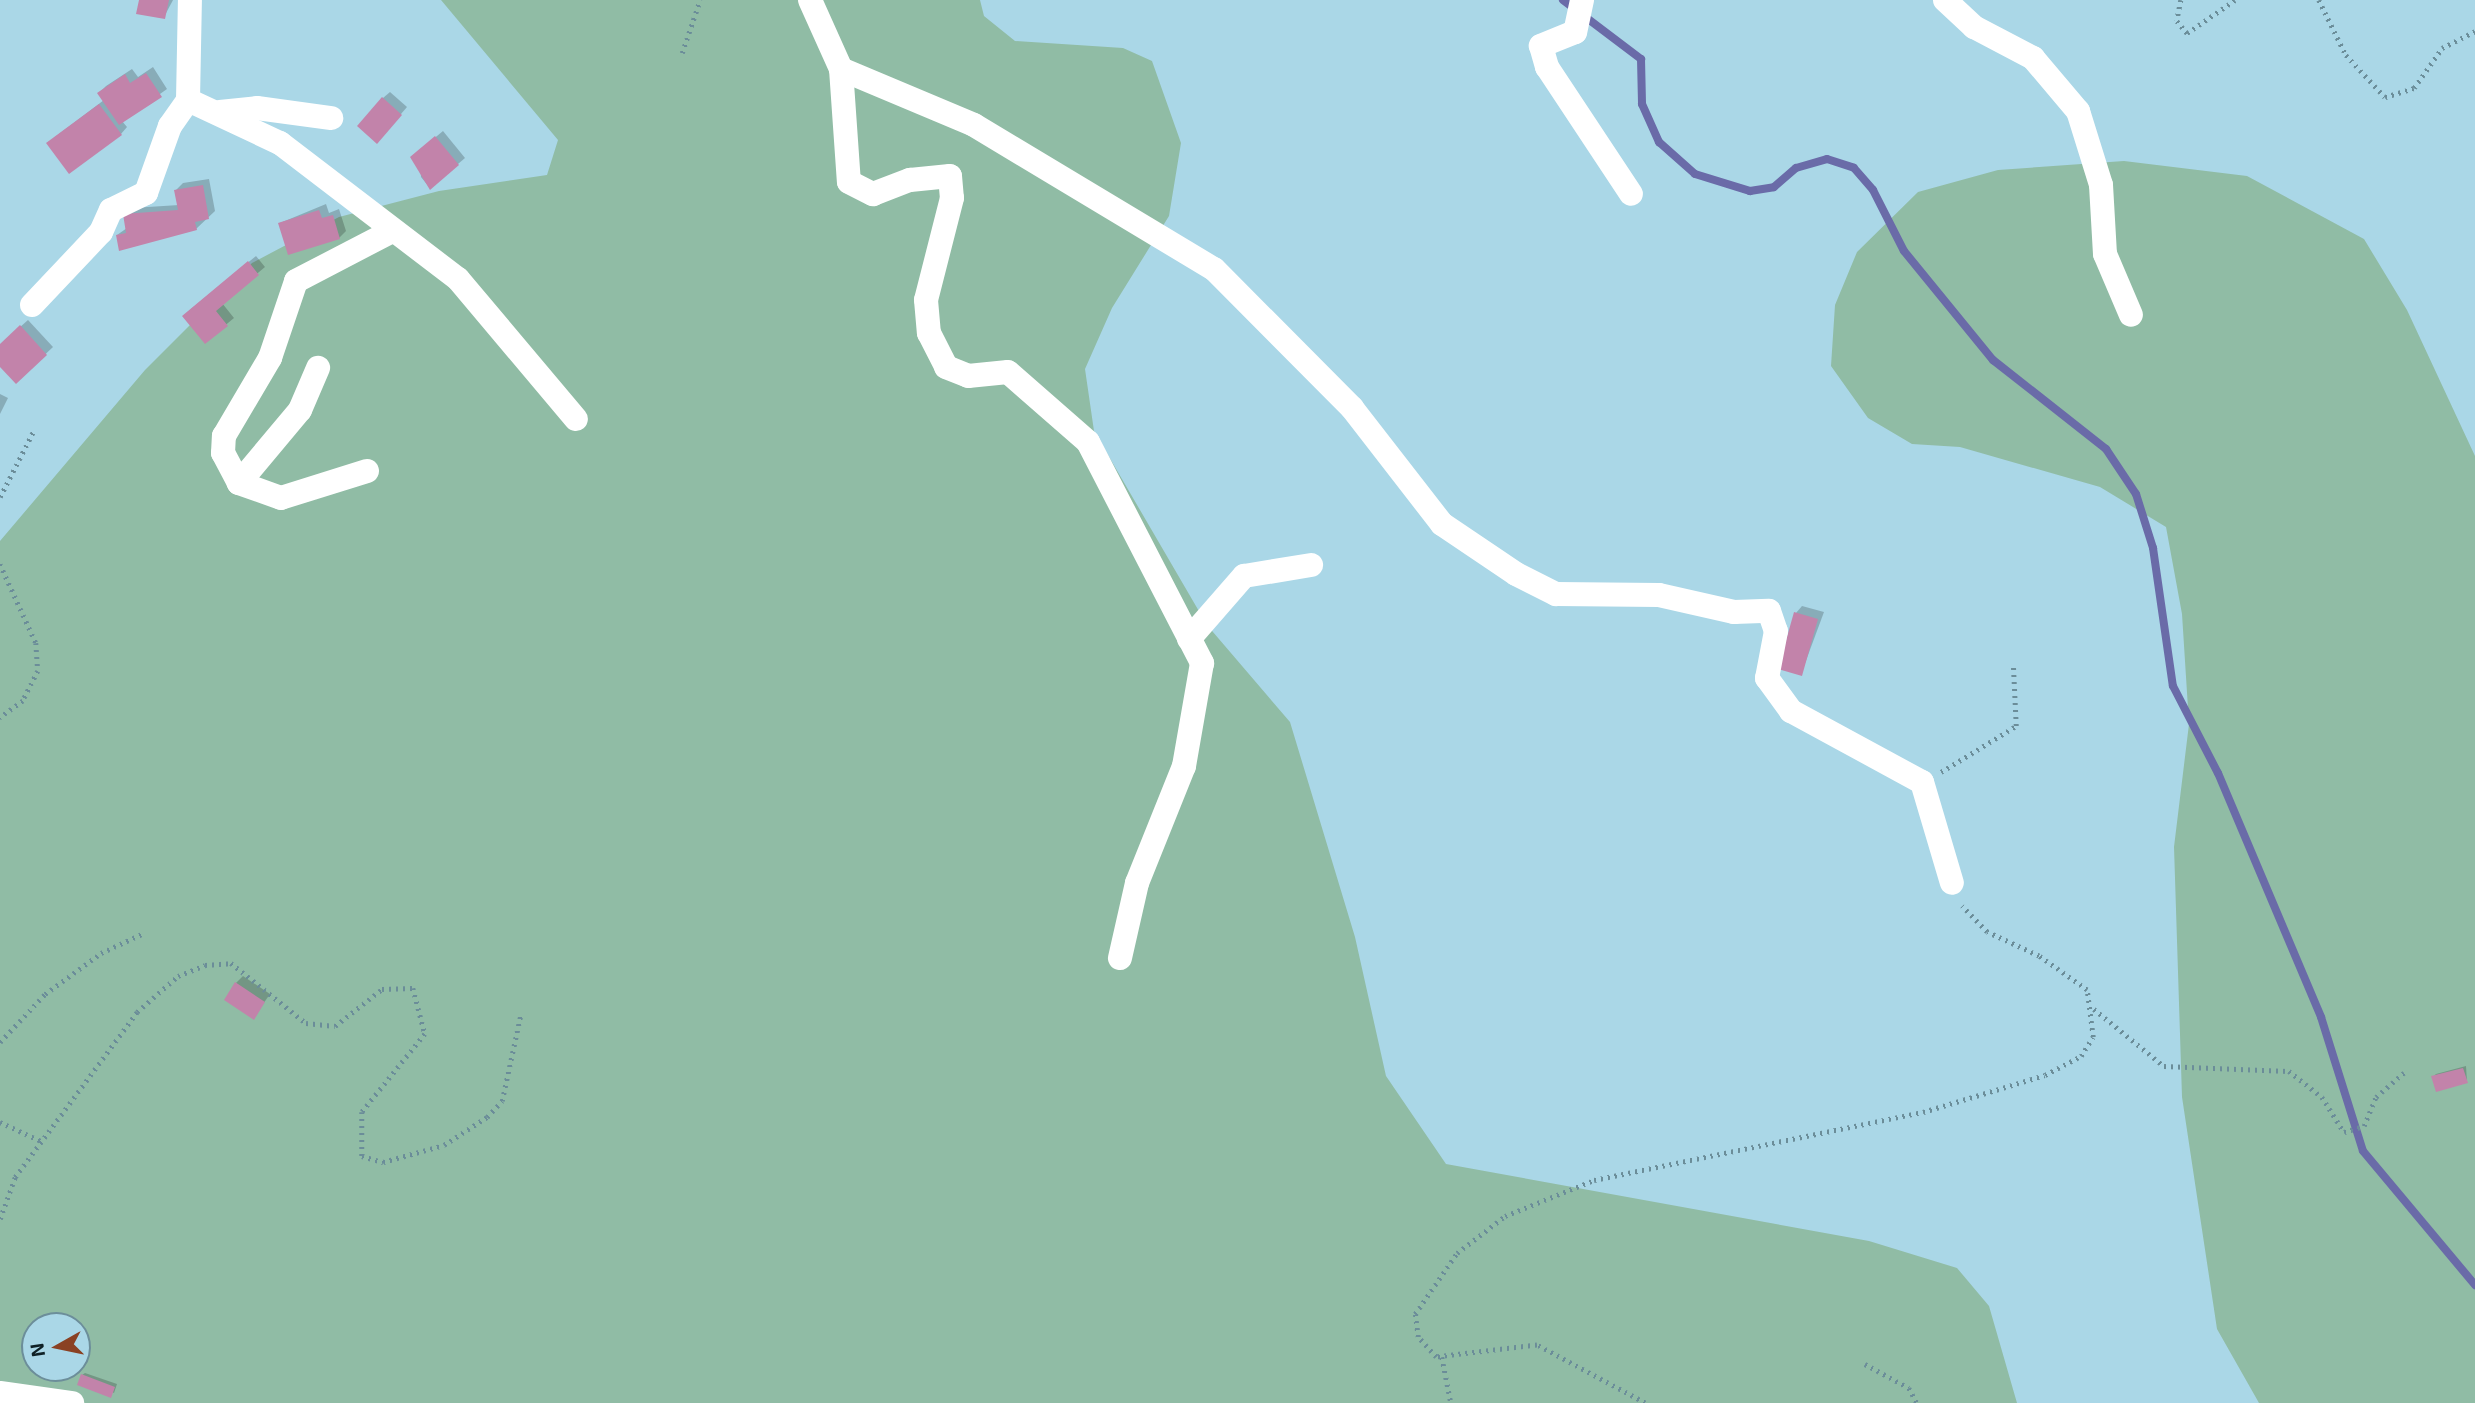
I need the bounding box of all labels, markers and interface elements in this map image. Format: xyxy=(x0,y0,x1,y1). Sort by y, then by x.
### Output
north arrow xyxy=(21,1312,91,1382)
text: N xyxy=(24,1341,49,1359)

